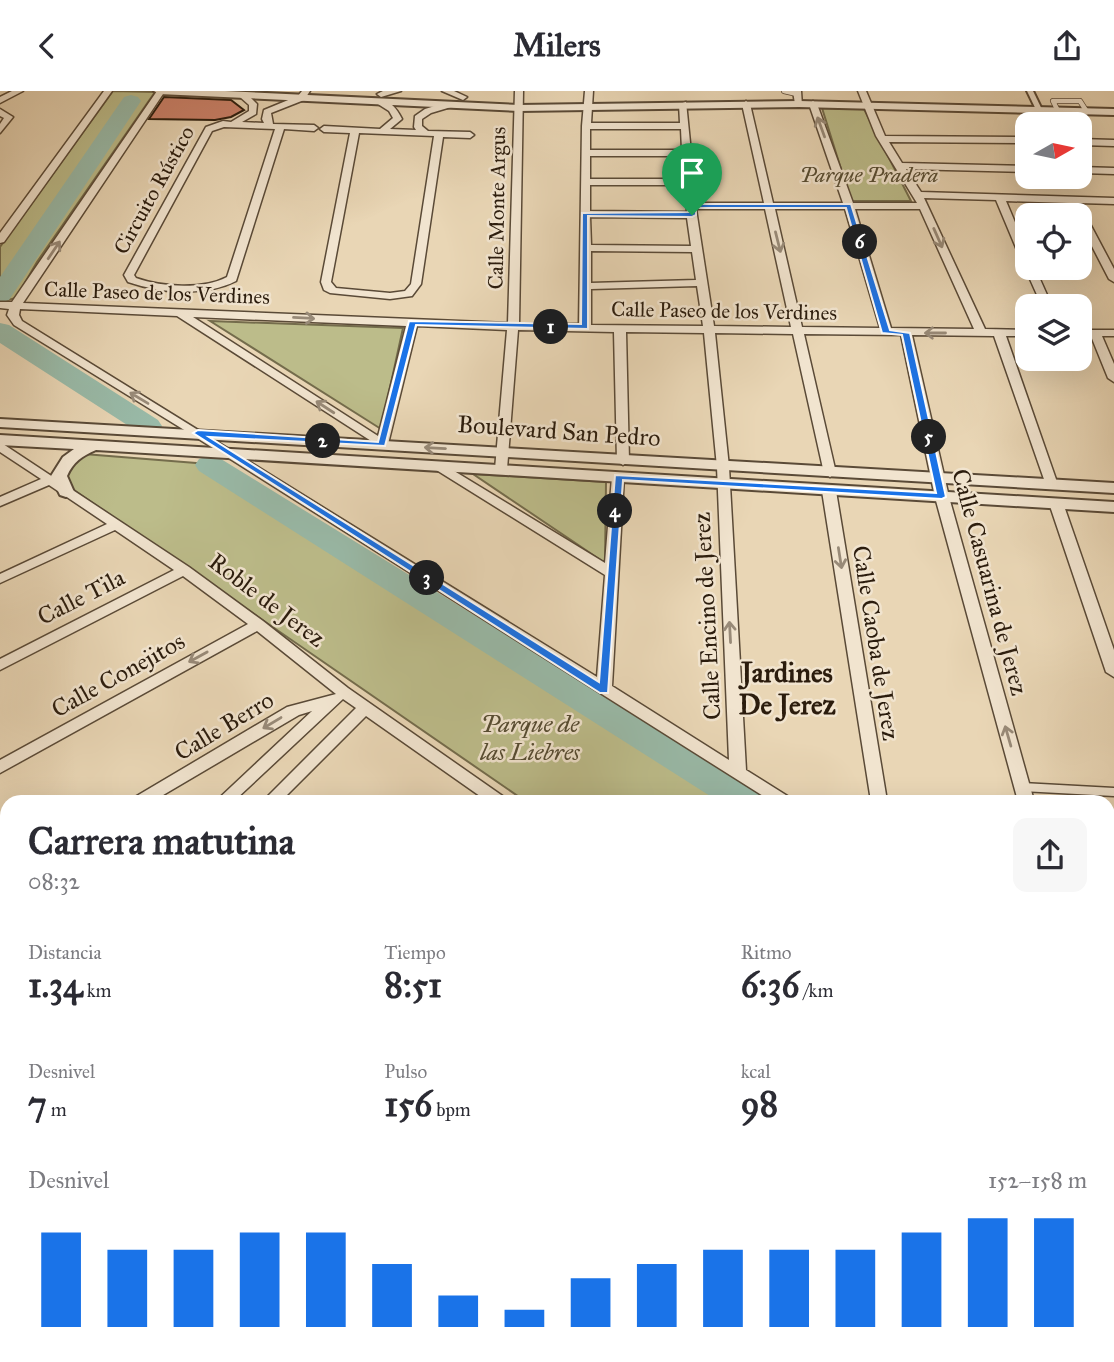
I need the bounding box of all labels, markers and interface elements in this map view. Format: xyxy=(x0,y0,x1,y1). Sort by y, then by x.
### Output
text: Milers xyxy=(513,26,601,65)
icon: back xyxy=(28,27,66,65)
icon: share xyxy=(1048,27,1086,65)
north arrow xyxy=(1015,112,1092,189)
map controls xyxy=(1015,112,1092,371)
one-way arrow xyxy=(814,117,826,139)
street label: Circuito Rústico xyxy=(108,121,200,259)
street label: Calle Monte Argus xyxy=(483,126,511,290)
pin xyxy=(662,143,722,215)
icon: arrive xyxy=(673,154,711,192)
park label: Parque Pradera xyxy=(800,162,938,188)
button: locate xyxy=(1015,203,1092,280)
pin: 6 xyxy=(842,225,878,259)
one-way arrow xyxy=(932,227,945,248)
one-way arrow xyxy=(772,230,785,253)
text: 6 xyxy=(855,230,864,253)
one-way arrow xyxy=(47,241,61,260)
street label: Calle Paseo de los Verdines xyxy=(44,276,270,310)
button: layers xyxy=(1015,294,1092,371)
street label: Calle Paseo de los Verdines xyxy=(611,296,837,326)
pin: 1 xyxy=(534,309,568,345)
one-way arrow xyxy=(292,311,315,324)
text: 1 xyxy=(547,315,554,338)
one-way arrow xyxy=(923,326,946,340)
one-way arrow xyxy=(130,391,150,405)
one-way arrow xyxy=(316,400,335,415)
street label: Boulevard San Pedro xyxy=(457,409,661,453)
pin: 5 xyxy=(912,419,946,455)
pin: 2 xyxy=(306,423,340,459)
text: 5 xyxy=(924,425,933,448)
text: 2 xyxy=(318,429,327,452)
one-way arrow xyxy=(424,441,447,454)
street label: Calle Casuarina de Jerez xyxy=(945,466,1035,698)
pin: 4 xyxy=(598,493,632,529)
text: 4 xyxy=(609,499,620,522)
street label: Calle Encino de Jerez xyxy=(687,511,727,721)
street label: Calle Caoba de Jerez xyxy=(846,544,906,742)
street label: Roble de Jerez xyxy=(203,546,331,654)
one-way arrow xyxy=(834,546,847,569)
pin: 3 xyxy=(410,561,444,595)
street label: Calle Tila xyxy=(32,562,131,632)
text: 3 xyxy=(423,566,430,589)
one-way arrow xyxy=(724,620,737,643)
street label: Calle Conejitos xyxy=(46,626,190,724)
one-way arrow xyxy=(189,650,209,664)
district label: Jardines De Jerez xyxy=(737,655,836,722)
street label: Calle Berro xyxy=(169,685,279,767)
park label: Parque de las Liebres xyxy=(479,709,581,767)
one-way arrow xyxy=(262,717,282,731)
one-way arrow xyxy=(1001,725,1014,748)
text: Carrera matutina xyxy=(28,818,295,864)
button: share xyxy=(1013,818,1087,892)
text: 08:32 xyxy=(28,867,80,895)
text: Distancia xyxy=(28,941,101,964)
text: Tiempo xyxy=(384,941,446,964)
text: Ritmo xyxy=(741,941,792,964)
text: 1.34 xyxy=(28,964,83,1007)
text: 8:51 xyxy=(384,964,442,1007)
text: 6:36 xyxy=(741,964,799,1007)
text: km xyxy=(83,979,112,1002)
text: /km xyxy=(799,979,833,1002)
text: Desnivel xyxy=(28,1060,95,1083)
text: Pulso xyxy=(384,1060,427,1083)
text: kcal xyxy=(741,1060,771,1083)
text: 7 xyxy=(28,1083,47,1126)
text: 156 xyxy=(384,1083,432,1126)
text: 98 xyxy=(741,1083,778,1126)
text: m xyxy=(47,1098,67,1121)
text: bpm xyxy=(432,1098,471,1121)
text: Desnivel xyxy=(28,1166,109,1194)
text: 152–158 m xyxy=(988,1166,1087,1194)

